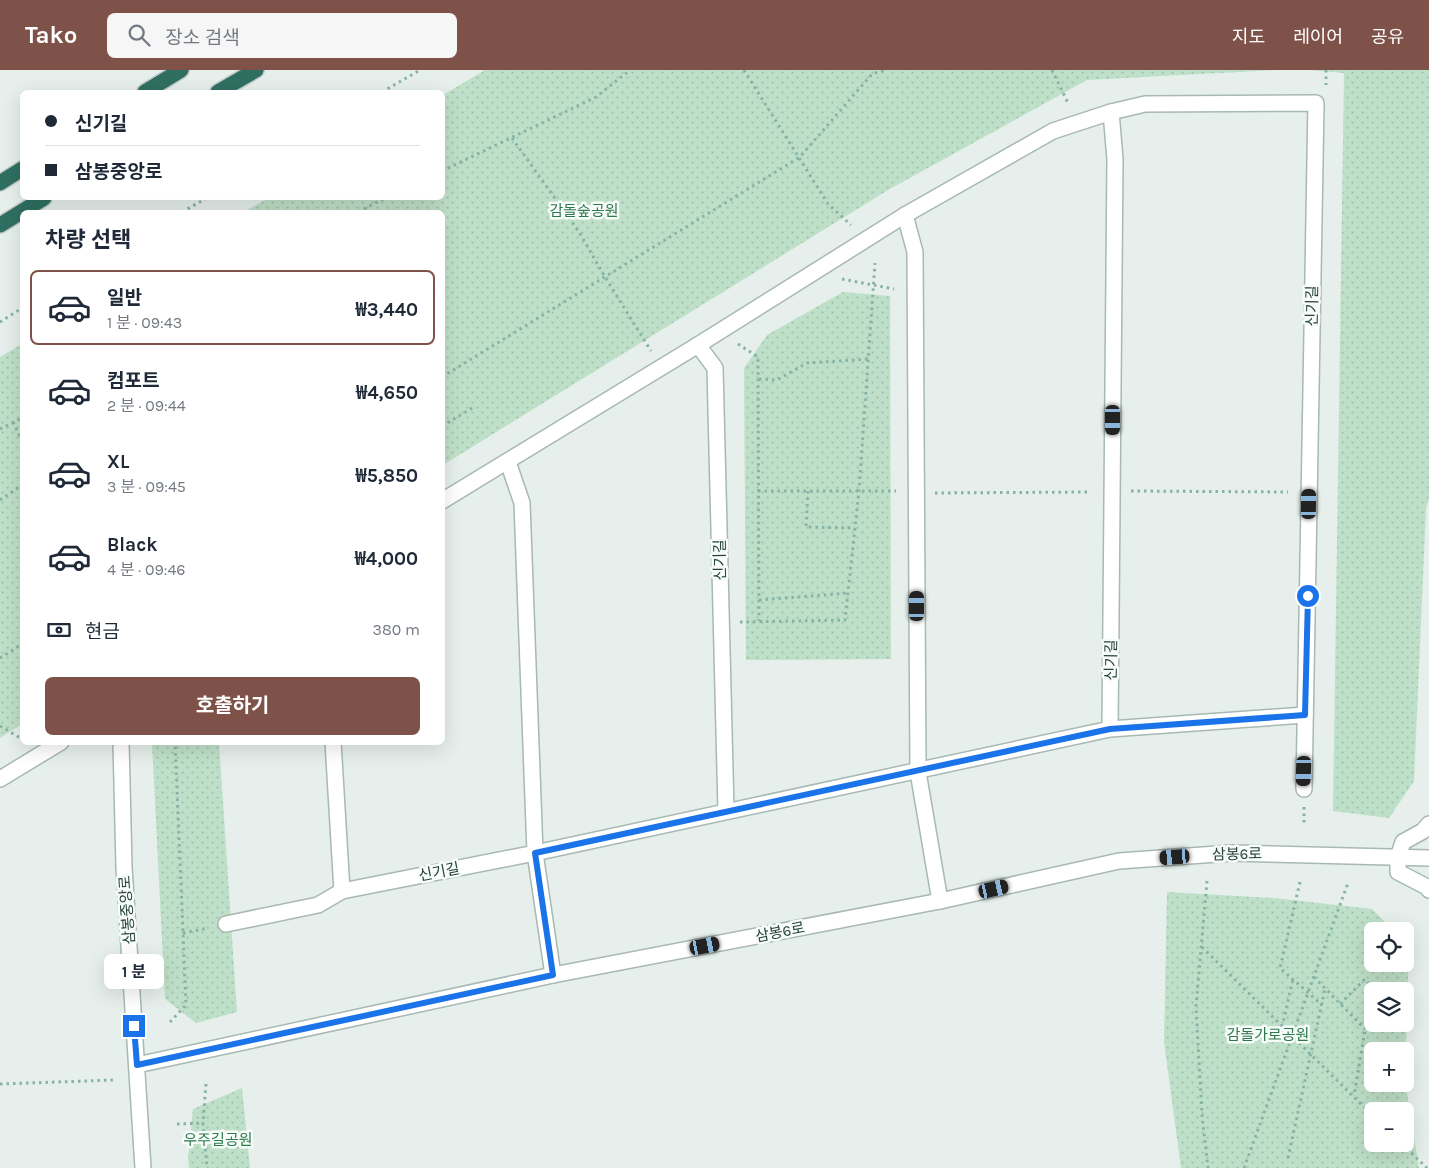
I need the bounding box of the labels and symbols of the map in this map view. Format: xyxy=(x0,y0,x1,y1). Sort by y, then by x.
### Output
park label: 감돌숲공원 xyxy=(549,202,619,220)
street label: 신기길 xyxy=(1303,285,1321,327)
car xyxy=(1105,405,1120,435)
car xyxy=(1301,489,1316,519)
street label: 신기길 xyxy=(711,539,729,581)
route start xyxy=(1297,585,1319,607)
car xyxy=(909,591,924,621)
street label: 신기길 xyxy=(1102,639,1120,681)
car xyxy=(1295,756,1312,786)
street label: 삼봉6로 xyxy=(1212,845,1262,863)
car xyxy=(1159,848,1190,866)
street label: 신기길 xyxy=(417,859,461,885)
street label: 삼봉중앙로 xyxy=(116,875,138,945)
car xyxy=(977,878,1010,900)
street label: 삼봉6로 xyxy=(754,918,806,946)
car xyxy=(688,936,721,956)
callout: 1 분 xyxy=(104,954,164,988)
route end xyxy=(123,1015,145,1037)
park label: 감돌가로공원 xyxy=(1227,1026,1309,1044)
park label: 우주길공원 xyxy=(183,1131,253,1149)

